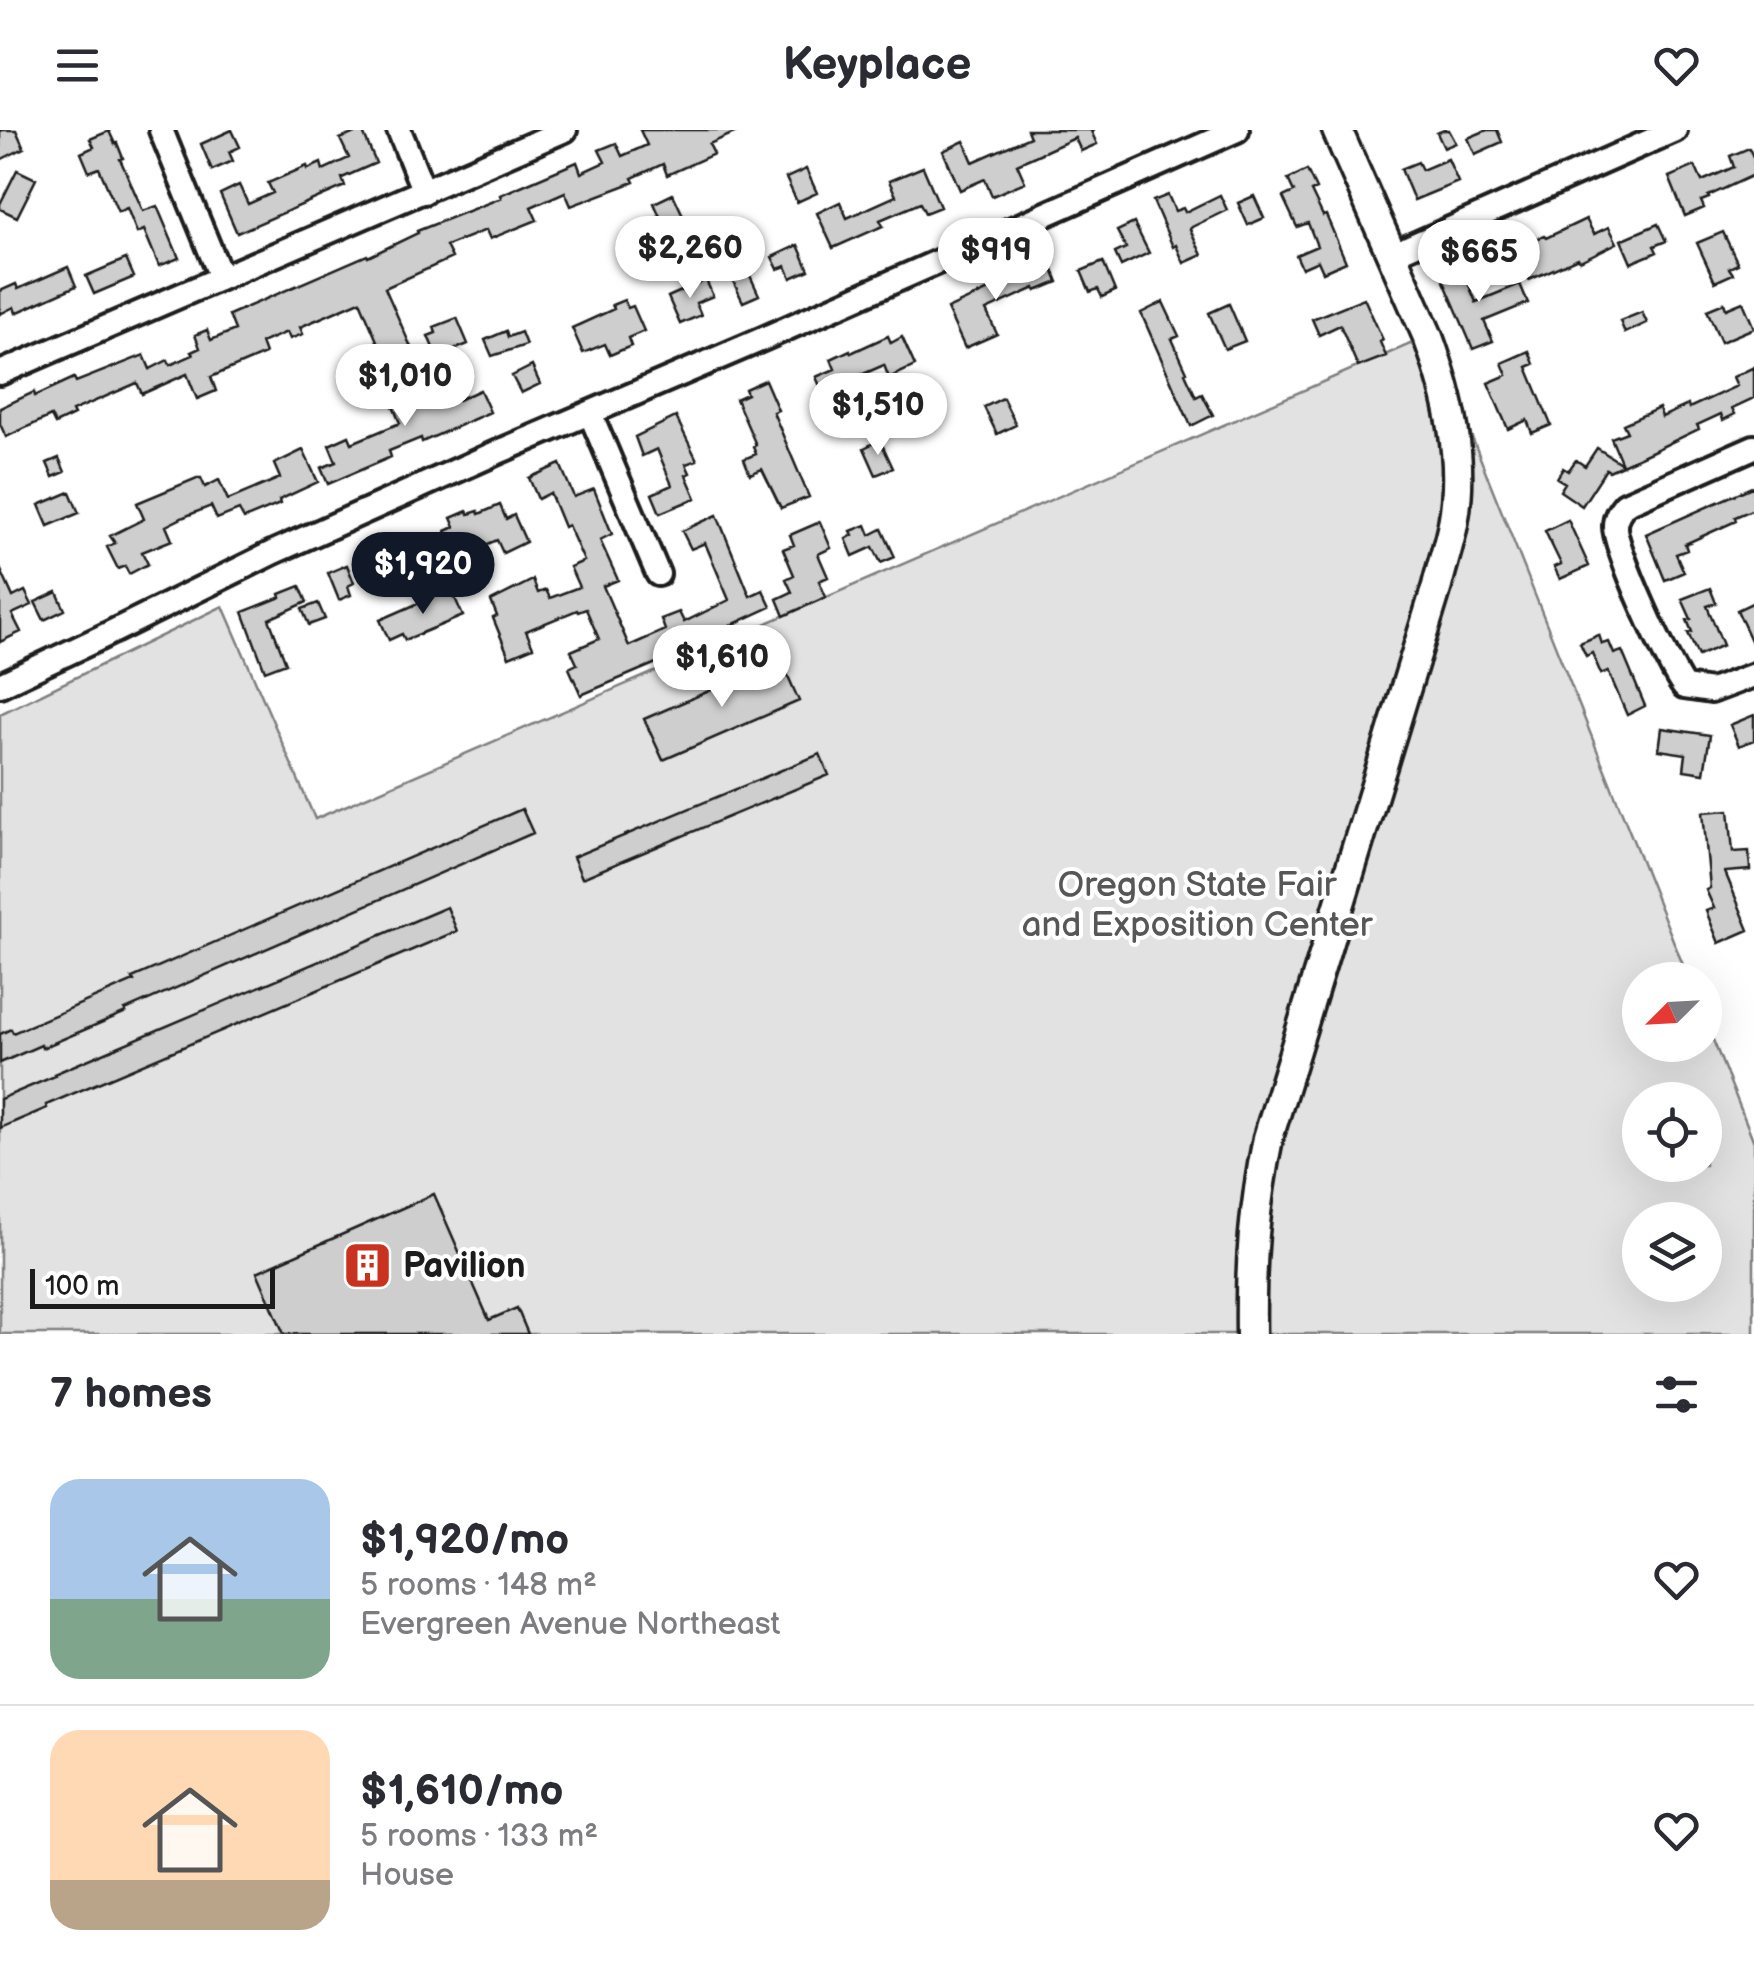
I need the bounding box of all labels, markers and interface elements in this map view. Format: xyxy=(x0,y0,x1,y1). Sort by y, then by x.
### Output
icon: menu xyxy=(50,38,105,93)
text: Keyplace xyxy=(783,38,971,93)
icon: heart xyxy=(1649,38,1704,93)
pin: $2,260 xyxy=(609,216,771,301)
pin: $919 xyxy=(937,218,1055,303)
pin: $665 xyxy=(1420,220,1538,305)
text: $2,260 xyxy=(637,229,743,268)
text: $919 xyxy=(960,231,1032,270)
text: $665 xyxy=(1440,233,1518,272)
pin: $1,010 xyxy=(324,344,486,429)
text: $1,010 xyxy=(357,357,453,396)
pin: $1,510 xyxy=(797,373,959,458)
text: $1,510 xyxy=(831,386,925,425)
pin: $1,920 xyxy=(342,532,504,617)
text: $1,920 xyxy=(374,545,472,584)
pin: $1,610 xyxy=(641,625,803,710)
text: $1,610 xyxy=(675,638,769,677)
park label: Oregon State Fair and Exposition Center xyxy=(1022,864,1374,947)
north arrow xyxy=(1622,962,1722,1062)
map controls xyxy=(1622,962,1722,1302)
button: locate xyxy=(1622,1082,1722,1182)
button: layers xyxy=(1622,1202,1722,1302)
building icon: Pavilion xyxy=(342,1240,394,1292)
place label: Pavilion xyxy=(403,1245,525,1288)
scale bar xyxy=(30,1264,275,1308)
text: 100 m xyxy=(45,1270,119,1303)
icon: filters xyxy=(1649,1367,1704,1422)
text: 7 homes xyxy=(50,1369,212,1420)
text: $1,920/mo xyxy=(360,1515,569,1566)
icon: home xyxy=(130,1519,250,1639)
icon: heart xyxy=(1649,1552,1704,1607)
text: 5 rooms · 148 m² xyxy=(360,1566,597,1605)
text: Evergreen Avenue Northeast xyxy=(360,1605,780,1644)
text: $1,610/mo xyxy=(360,1766,563,1817)
icon: home xyxy=(130,1770,250,1890)
icon: heart xyxy=(1649,1803,1704,1858)
text: 5 rooms · 133 m² xyxy=(360,1817,598,1856)
text: House xyxy=(360,1856,454,1895)

